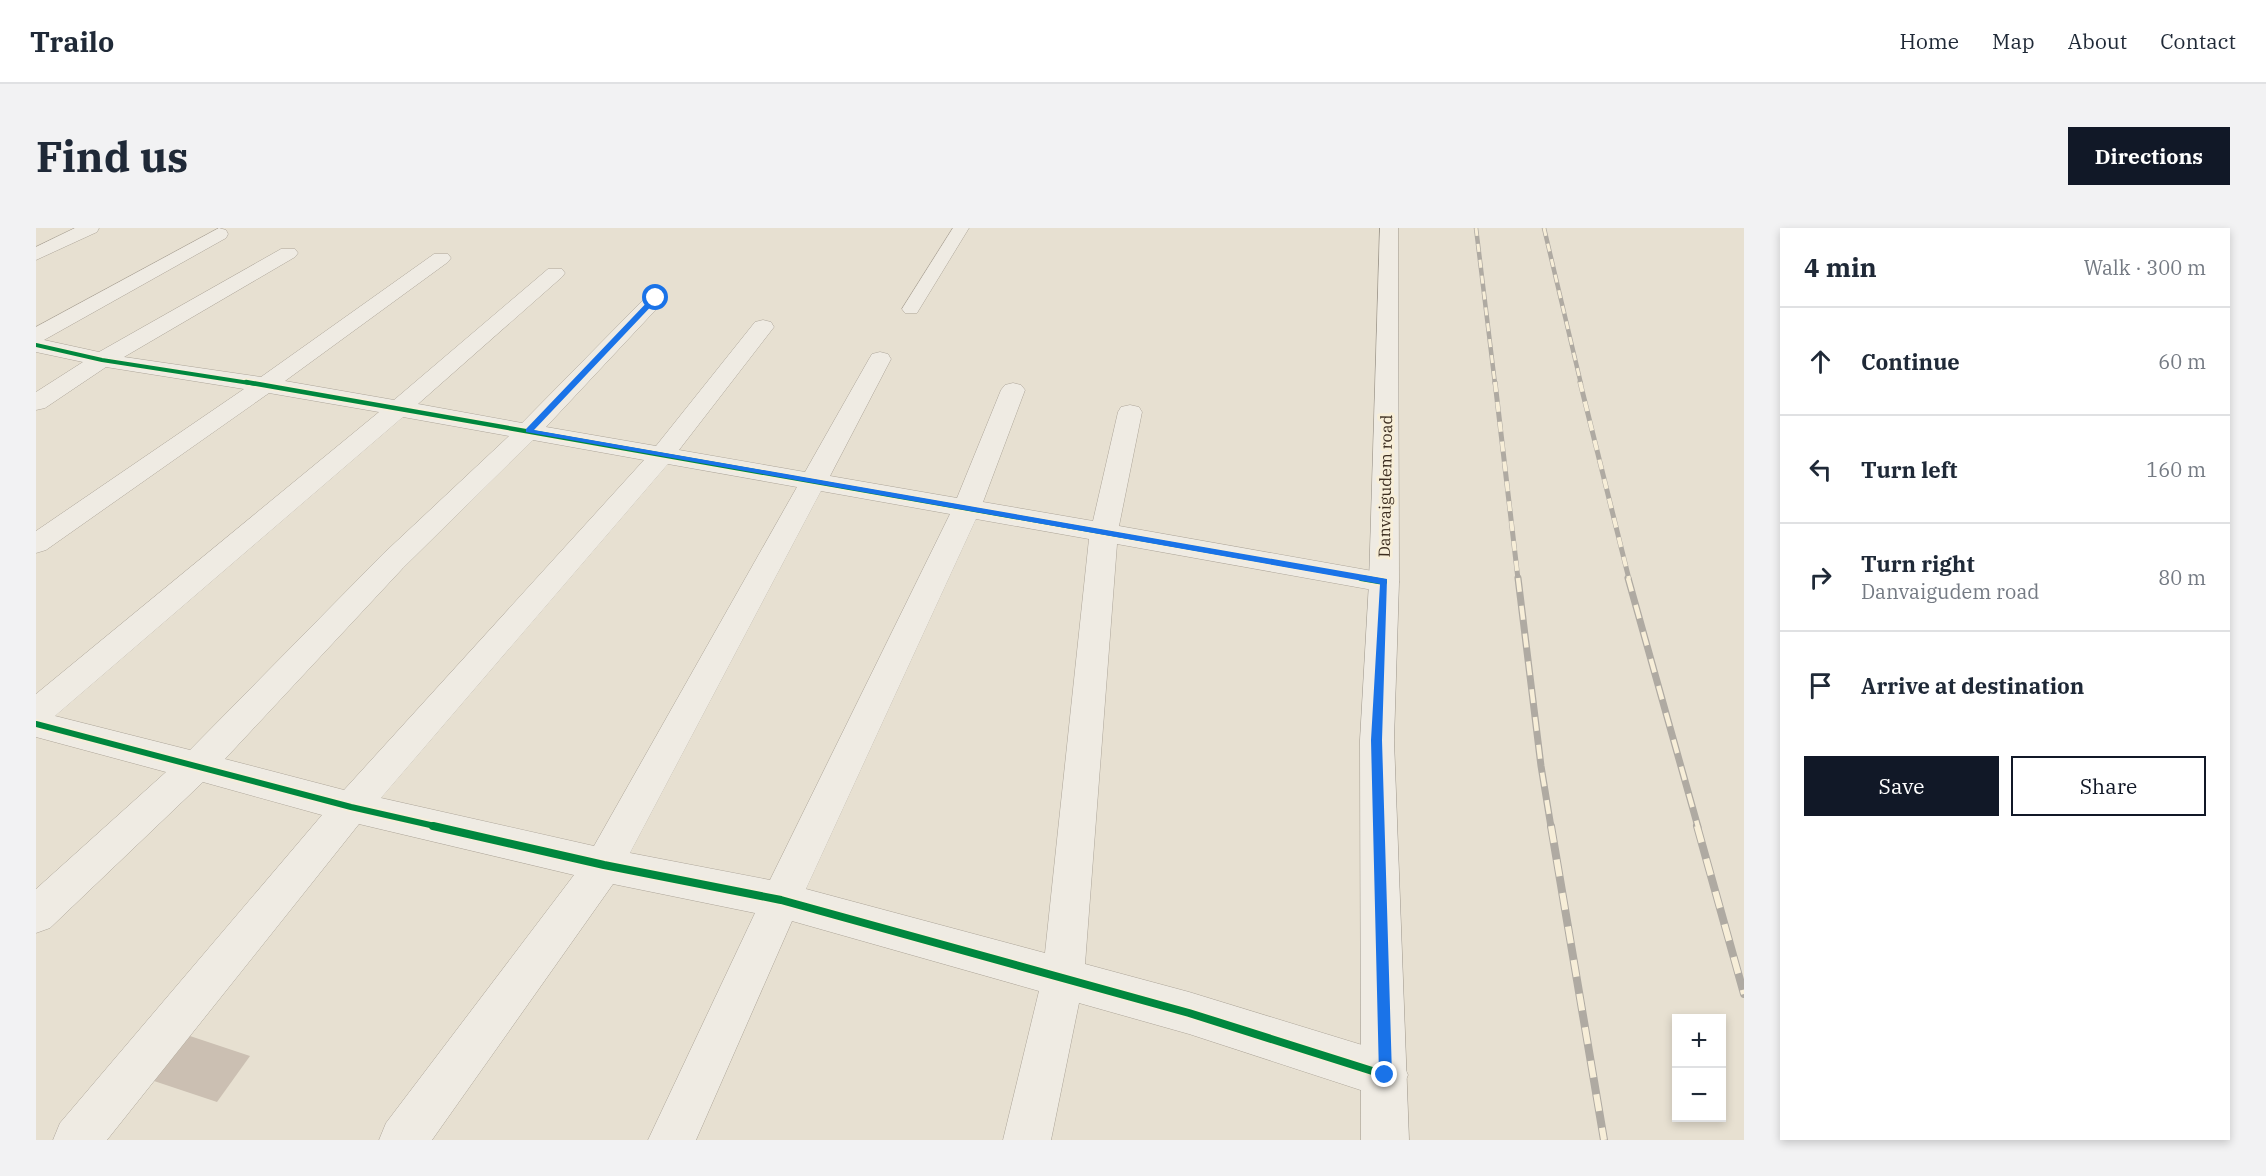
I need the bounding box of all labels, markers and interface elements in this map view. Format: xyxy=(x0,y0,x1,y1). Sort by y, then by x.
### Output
text: Trailo xyxy=(30,23,114,60)
text: Home xyxy=(1899,27,1959,55)
text: Map xyxy=(1992,27,2035,55)
text: About xyxy=(2068,27,2127,55)
text: Contact xyxy=(2160,27,2236,55)
button: Directions xyxy=(2068,127,2230,185)
text: Find us xyxy=(36,129,188,184)
text: 4 min xyxy=(1804,250,1877,284)
text: Walk · 300 m xyxy=(2084,254,2206,281)
route start xyxy=(642,284,668,310)
icon: ahead xyxy=(1804,345,1837,378)
text: Continue xyxy=(1861,347,1960,376)
text: 60 m xyxy=(2158,348,2206,375)
street label: Danvaigudem road xyxy=(1374,414,1396,558)
icon: left xyxy=(1804,453,1837,486)
text: Turn left xyxy=(1861,455,1957,484)
text: 160 m xyxy=(2146,456,2206,483)
text: Turn right xyxy=(1861,549,1975,578)
icon: right xyxy=(1804,561,1837,594)
text: 80 m xyxy=(2158,564,2206,591)
text: Danvaigudem road xyxy=(1861,578,2039,605)
icon: arrive xyxy=(1804,669,1837,702)
text: Arrive at destination xyxy=(1861,671,2084,700)
button: Save xyxy=(1804,756,1999,816)
button: Share xyxy=(2011,756,2206,816)
map controls xyxy=(1672,1014,1726,1122)
button: + xyxy=(1672,1014,1726,1068)
route end xyxy=(1371,1061,1397,1087)
button: − xyxy=(1672,1068,1726,1122)

